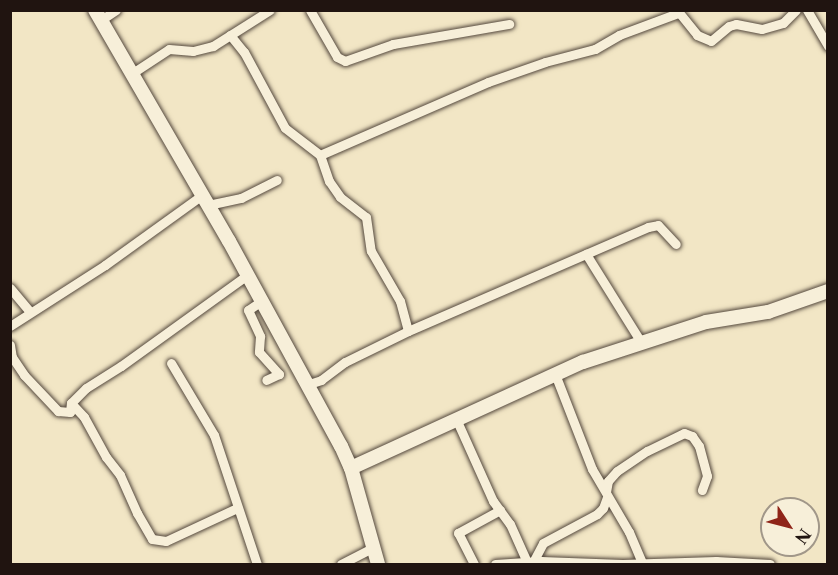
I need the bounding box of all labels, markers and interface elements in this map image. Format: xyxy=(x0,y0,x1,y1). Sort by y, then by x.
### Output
north arrow xyxy=(760,497,820,557)
text: N xyxy=(791,525,815,548)

